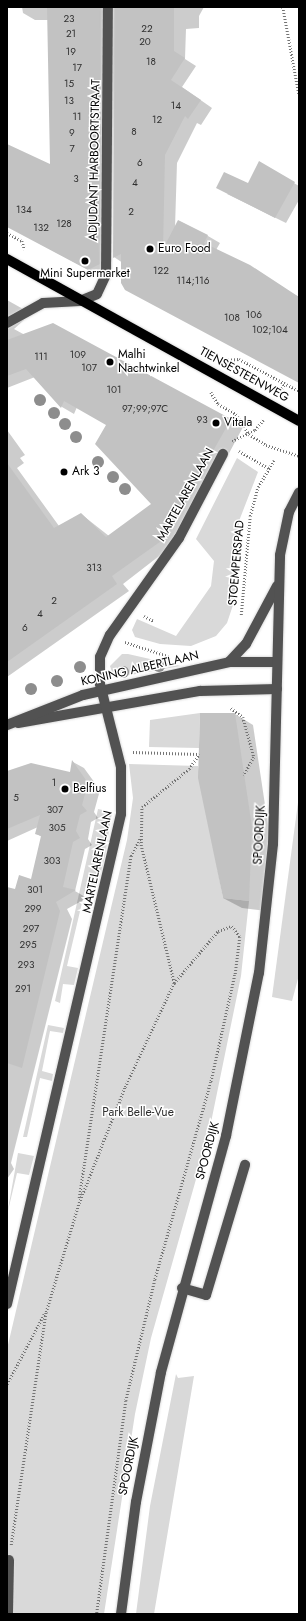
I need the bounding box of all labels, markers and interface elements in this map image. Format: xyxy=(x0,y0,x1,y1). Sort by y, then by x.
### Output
house number: 23 xyxy=(63,13,75,25)
house number: 22 xyxy=(141,23,153,35)
house number: 21 xyxy=(66,28,76,40)
house number: 20 xyxy=(139,36,151,48)
house number: 19 xyxy=(66,46,76,58)
house number: 18 xyxy=(146,56,156,68)
house number: 17 xyxy=(72,62,82,74)
house number: 15 xyxy=(64,78,74,90)
street label: ADJUDANT HARBOORTSTRAAT xyxy=(86,79,104,241)
house number: 13 xyxy=(64,95,74,107)
house number: 14 xyxy=(171,100,181,112)
house number: 11 xyxy=(73,111,81,123)
house number: 12 xyxy=(152,114,162,126)
house number: 8 xyxy=(131,126,137,138)
house number: 9 xyxy=(69,127,75,139)
house number: 7 xyxy=(69,143,75,155)
house number: 6 xyxy=(137,157,143,169)
house number: 3 xyxy=(73,173,79,185)
house number: 4 xyxy=(132,177,138,189)
house number: 134 xyxy=(16,204,32,216)
house number: 2 xyxy=(128,206,134,218)
house number: 128 xyxy=(56,218,72,230)
house number: 132 xyxy=(33,222,49,234)
place label: Euro Food xyxy=(158,242,211,256)
marker: Euro Food xyxy=(145,244,155,254)
marker: Mini Supermarket xyxy=(80,256,90,266)
house number: 122 xyxy=(153,265,169,277)
place label: Mini Supermarket xyxy=(40,267,130,281)
house number: 114;116 xyxy=(177,275,209,287)
house number: 106 xyxy=(246,309,262,321)
house number: 108 xyxy=(224,312,240,324)
house number: 102;104 xyxy=(252,324,288,336)
street label: TIENSESTEENWEG xyxy=(197,344,291,406)
place label: Malhi Nachtwinkel xyxy=(118,348,180,376)
house number: 109 xyxy=(70,349,86,361)
house number: 111 xyxy=(34,351,48,363)
marker: Malhi Nachtwinkel xyxy=(105,357,115,367)
house number: 107 xyxy=(81,362,97,374)
house number: 101 xyxy=(107,384,121,396)
house number: 97;99;97C xyxy=(122,403,168,415)
house number: 93 xyxy=(196,414,208,426)
place label: Vitala xyxy=(224,416,252,430)
marker: Vitala xyxy=(211,418,221,428)
street label: MARTELARENLAAN xyxy=(154,446,218,544)
place label: Ark 3 xyxy=(72,465,99,479)
marker: Ark 3 xyxy=(59,467,69,477)
street label: STOEMPERSPAD xyxy=(226,520,248,606)
house number: 313 xyxy=(86,562,102,574)
house number: 2 xyxy=(51,595,57,607)
house number: 4 xyxy=(37,608,43,620)
house number: 6 xyxy=(22,622,28,634)
street label: KONING ALBERTLAAN xyxy=(80,648,200,690)
house number: 1 xyxy=(52,777,56,789)
place label: Belfius xyxy=(73,782,106,796)
marker: Belfius xyxy=(60,784,70,794)
house number: 5 xyxy=(13,792,19,804)
house number: 307 xyxy=(47,804,63,816)
street label: SPOORDIJK xyxy=(251,805,269,865)
street label: MARTELARENLAAN xyxy=(80,810,116,914)
house number: 305 xyxy=(48,822,66,834)
house number: 303 xyxy=(44,855,60,867)
house number: 301 xyxy=(27,884,43,896)
house number: 299 xyxy=(24,903,42,915)
house number: 297 xyxy=(23,923,39,935)
house number: 295 xyxy=(19,939,37,951)
house number: 293 xyxy=(18,959,34,971)
house number: 291 xyxy=(15,983,31,995)
park label: Park Belle-Vue xyxy=(102,1106,174,1120)
street label: SPOORDIJK xyxy=(193,1120,223,1182)
street label: SPOORDIJK xyxy=(116,1435,142,1497)

